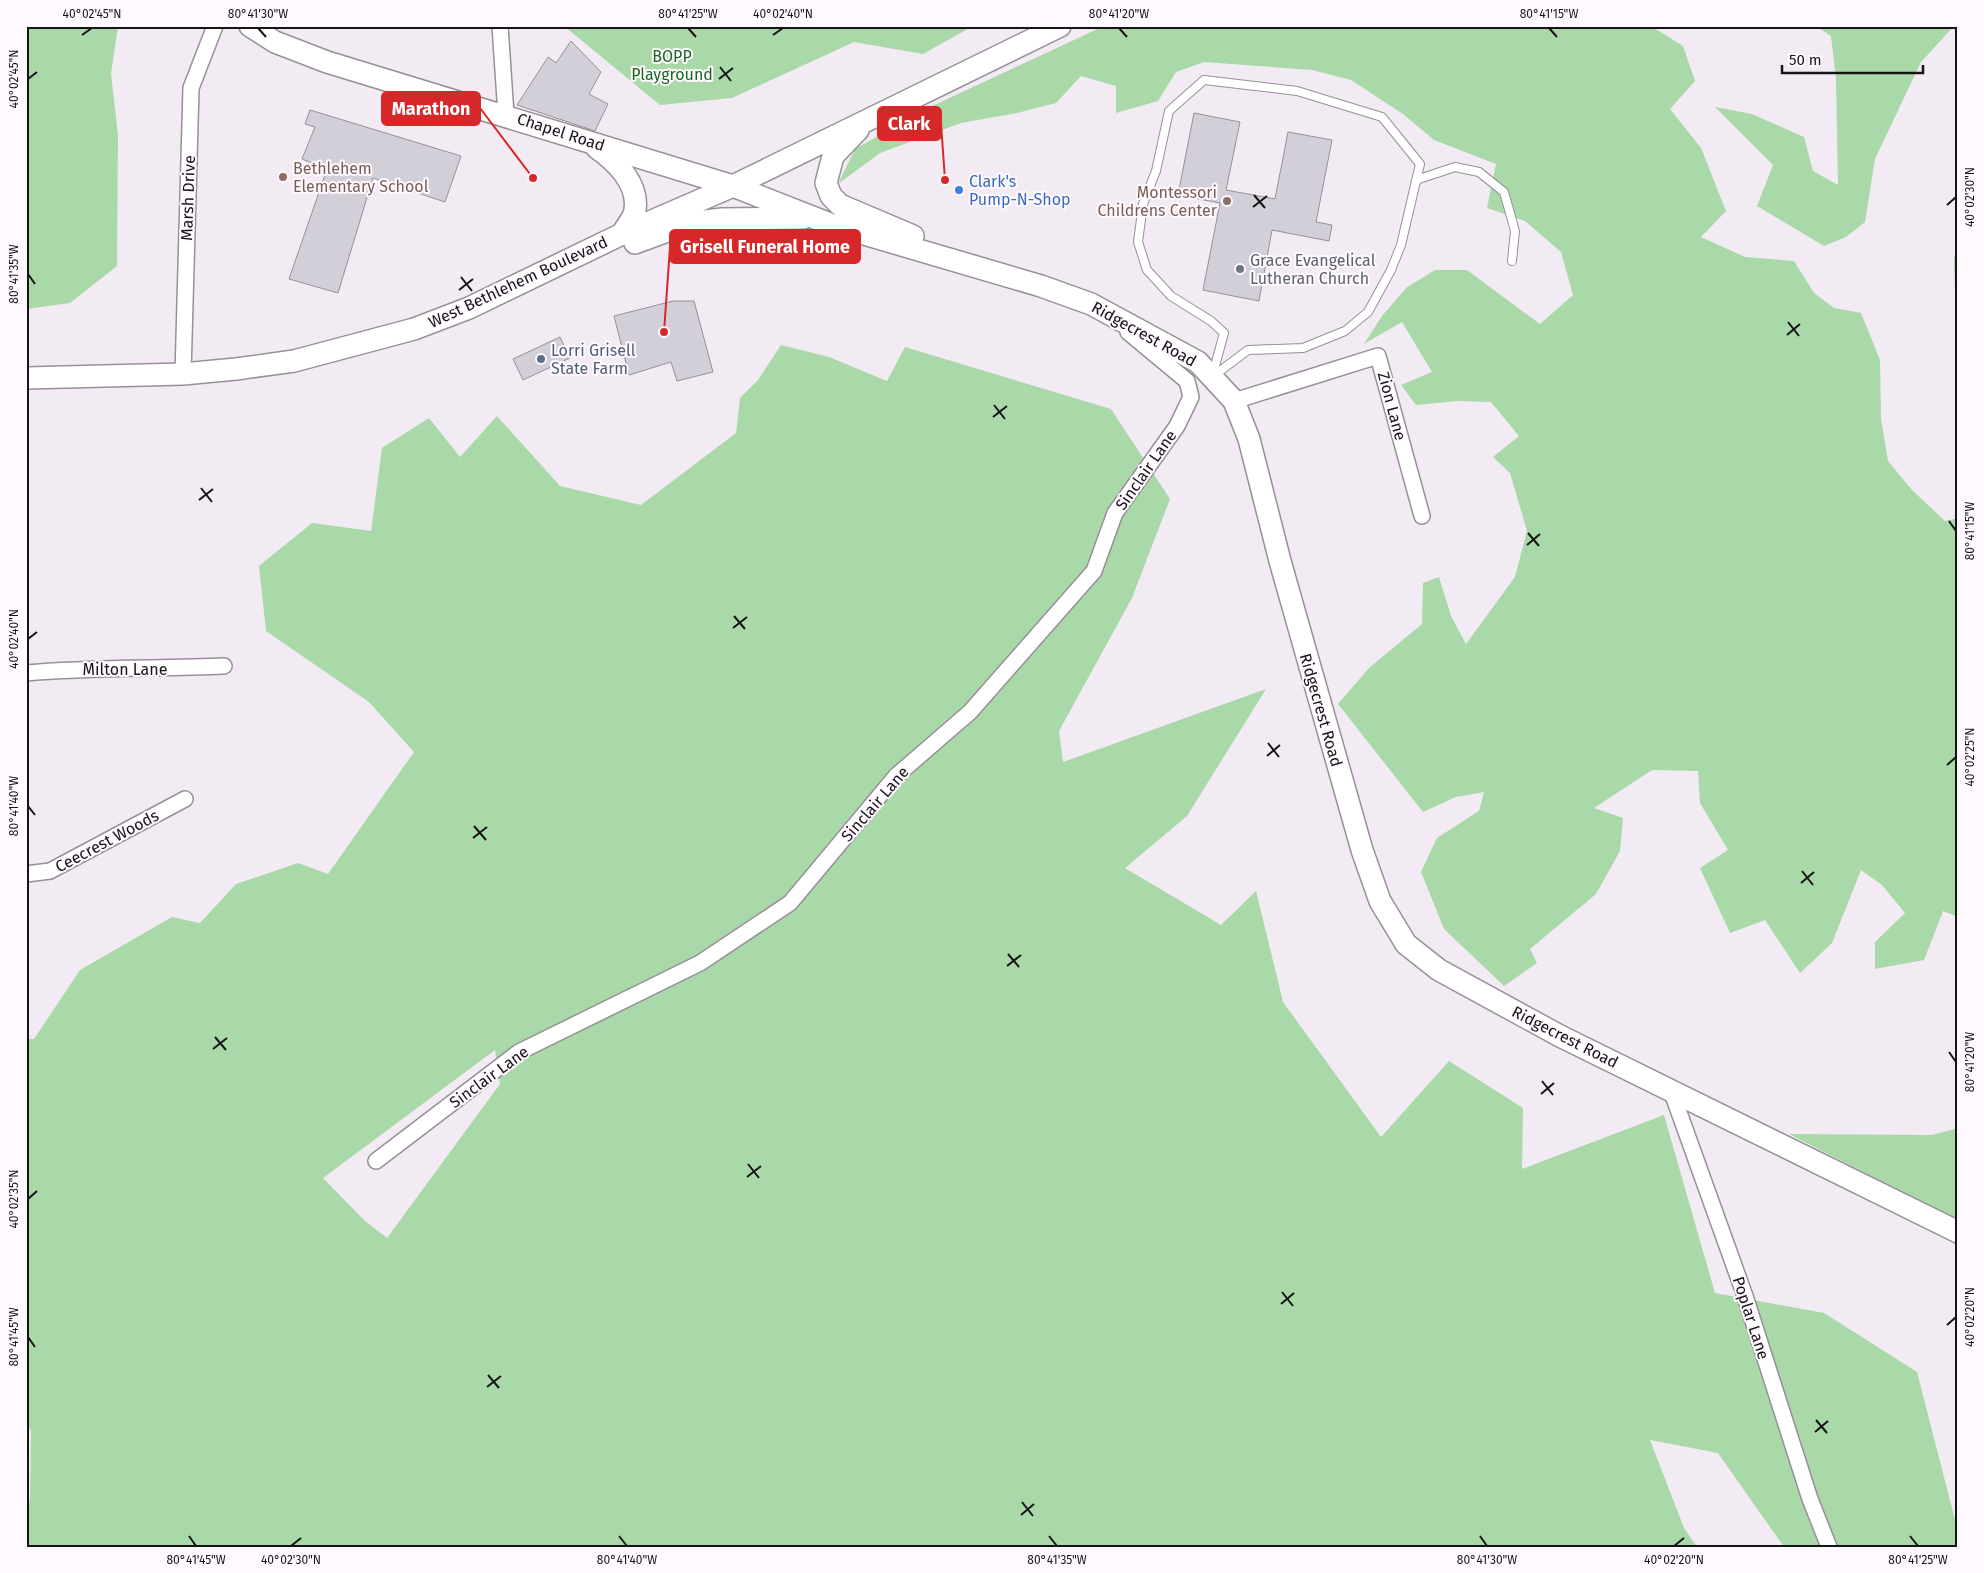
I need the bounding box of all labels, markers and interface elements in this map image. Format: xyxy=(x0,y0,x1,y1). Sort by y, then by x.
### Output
text: 40°02'45"N xyxy=(63,7,121,21)
text: 80°41'30"W xyxy=(228,7,288,21)
text: 80°41'25"W xyxy=(658,7,718,21)
text: 40°02'40"N xyxy=(753,7,813,21)
text: 80°41'20"W xyxy=(1089,7,1149,21)
text: 80°41'15"W xyxy=(1520,7,1578,21)
scale bar xyxy=(1782,42,1923,74)
park label: BOPP Playground xyxy=(631,47,713,84)
text: 40°02'45"N xyxy=(7,50,21,108)
text: 50 m xyxy=(1789,51,1822,69)
callout: Marathon xyxy=(382,92,480,125)
text: Marathon xyxy=(392,98,470,120)
callout: Clark xyxy=(878,107,941,140)
street label: Chapel Road xyxy=(515,109,607,155)
text: Clark xyxy=(888,113,931,135)
street label: Marsh Drive xyxy=(177,155,199,241)
place label: Bethlehem Elementary School xyxy=(293,159,429,196)
text: 40°02'30"N xyxy=(1963,167,1977,227)
marker: Bethlehem Elementary School xyxy=(277,171,289,183)
place label: Clark's Pump-N-Shop xyxy=(969,172,1071,209)
place label: Montessori Childrens Center xyxy=(1097,183,1218,220)
marker: Clark's Pump-N-Shop xyxy=(953,184,965,196)
marker: Montessori Childrens Center xyxy=(1221,195,1233,207)
callout: Grisell Funeral Home xyxy=(670,230,860,263)
street label: West Bethlehem Boulevard xyxy=(425,232,611,332)
text: Grisell Funeral Home xyxy=(680,236,850,258)
text: 80°41'35"W xyxy=(7,244,21,304)
place label: Grace Evangelical Lutheran Church xyxy=(1250,251,1376,288)
marker: Grace Evangelical Lutheran Church xyxy=(1234,263,1246,275)
street label: Ridgecrest Road xyxy=(1088,297,1200,371)
place label: Lorri Grisell State Farm xyxy=(551,341,636,378)
marker: Lorri Grisell State Farm xyxy=(535,353,547,365)
street label: Zion Lane xyxy=(1374,370,1410,442)
street label: Sinclair Lane xyxy=(1112,426,1180,514)
text: 80°41'15"W xyxy=(1963,502,1977,560)
text: 40°02'40"N xyxy=(7,609,21,669)
street label: Ridgecrest Road xyxy=(1296,651,1346,769)
street label: Milton Lane xyxy=(83,660,167,679)
text: 40°02'25"N xyxy=(1963,727,1977,787)
street label: Sinclair Lane xyxy=(837,763,913,845)
text: 80°41'40"W xyxy=(7,776,21,836)
street label: Ceecrest Woods xyxy=(52,806,162,876)
street label: Ridgecrest Road xyxy=(1509,1002,1621,1072)
text: 80°41'20"W xyxy=(1963,1032,1977,1092)
street label: Sinclair Lane xyxy=(446,1042,532,1112)
text: 40°02'35"N xyxy=(7,1169,21,1229)
street label: Poplar Lane xyxy=(1729,1274,1773,1362)
text: 40°02'20"N xyxy=(1963,1287,1977,1347)
text: 80°41'45"W xyxy=(7,1307,21,1367)
text: 80°41'45"W xyxy=(166,1553,226,1567)
text: 40°02'30"N xyxy=(261,1553,321,1567)
text: 80°41'40"W xyxy=(597,1553,657,1567)
text: 80°41'35"W xyxy=(1027,1553,1087,1567)
text: 80°41'30"W xyxy=(1457,1553,1517,1567)
text: 40°02'20"N xyxy=(1644,1553,1704,1567)
text: 80°41'25"W xyxy=(1888,1553,1948,1567)

